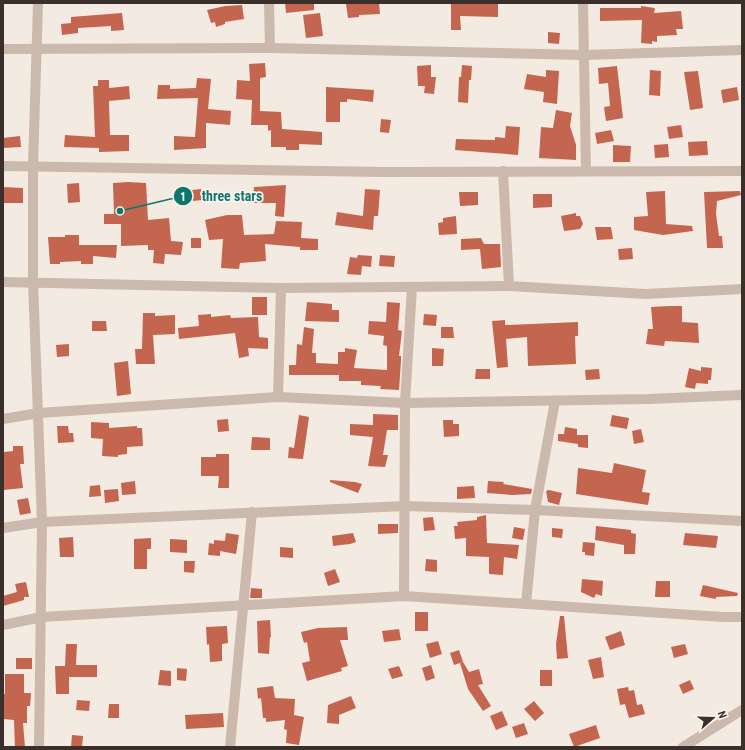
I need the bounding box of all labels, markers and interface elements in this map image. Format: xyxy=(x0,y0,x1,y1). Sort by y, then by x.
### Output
callout: three stars xyxy=(173,183,270,209)
text: three stars xyxy=(202,188,262,204)
text: 1 xyxy=(180,190,186,204)
north arrow xyxy=(693,698,733,738)
text: N xyxy=(715,709,729,720)

